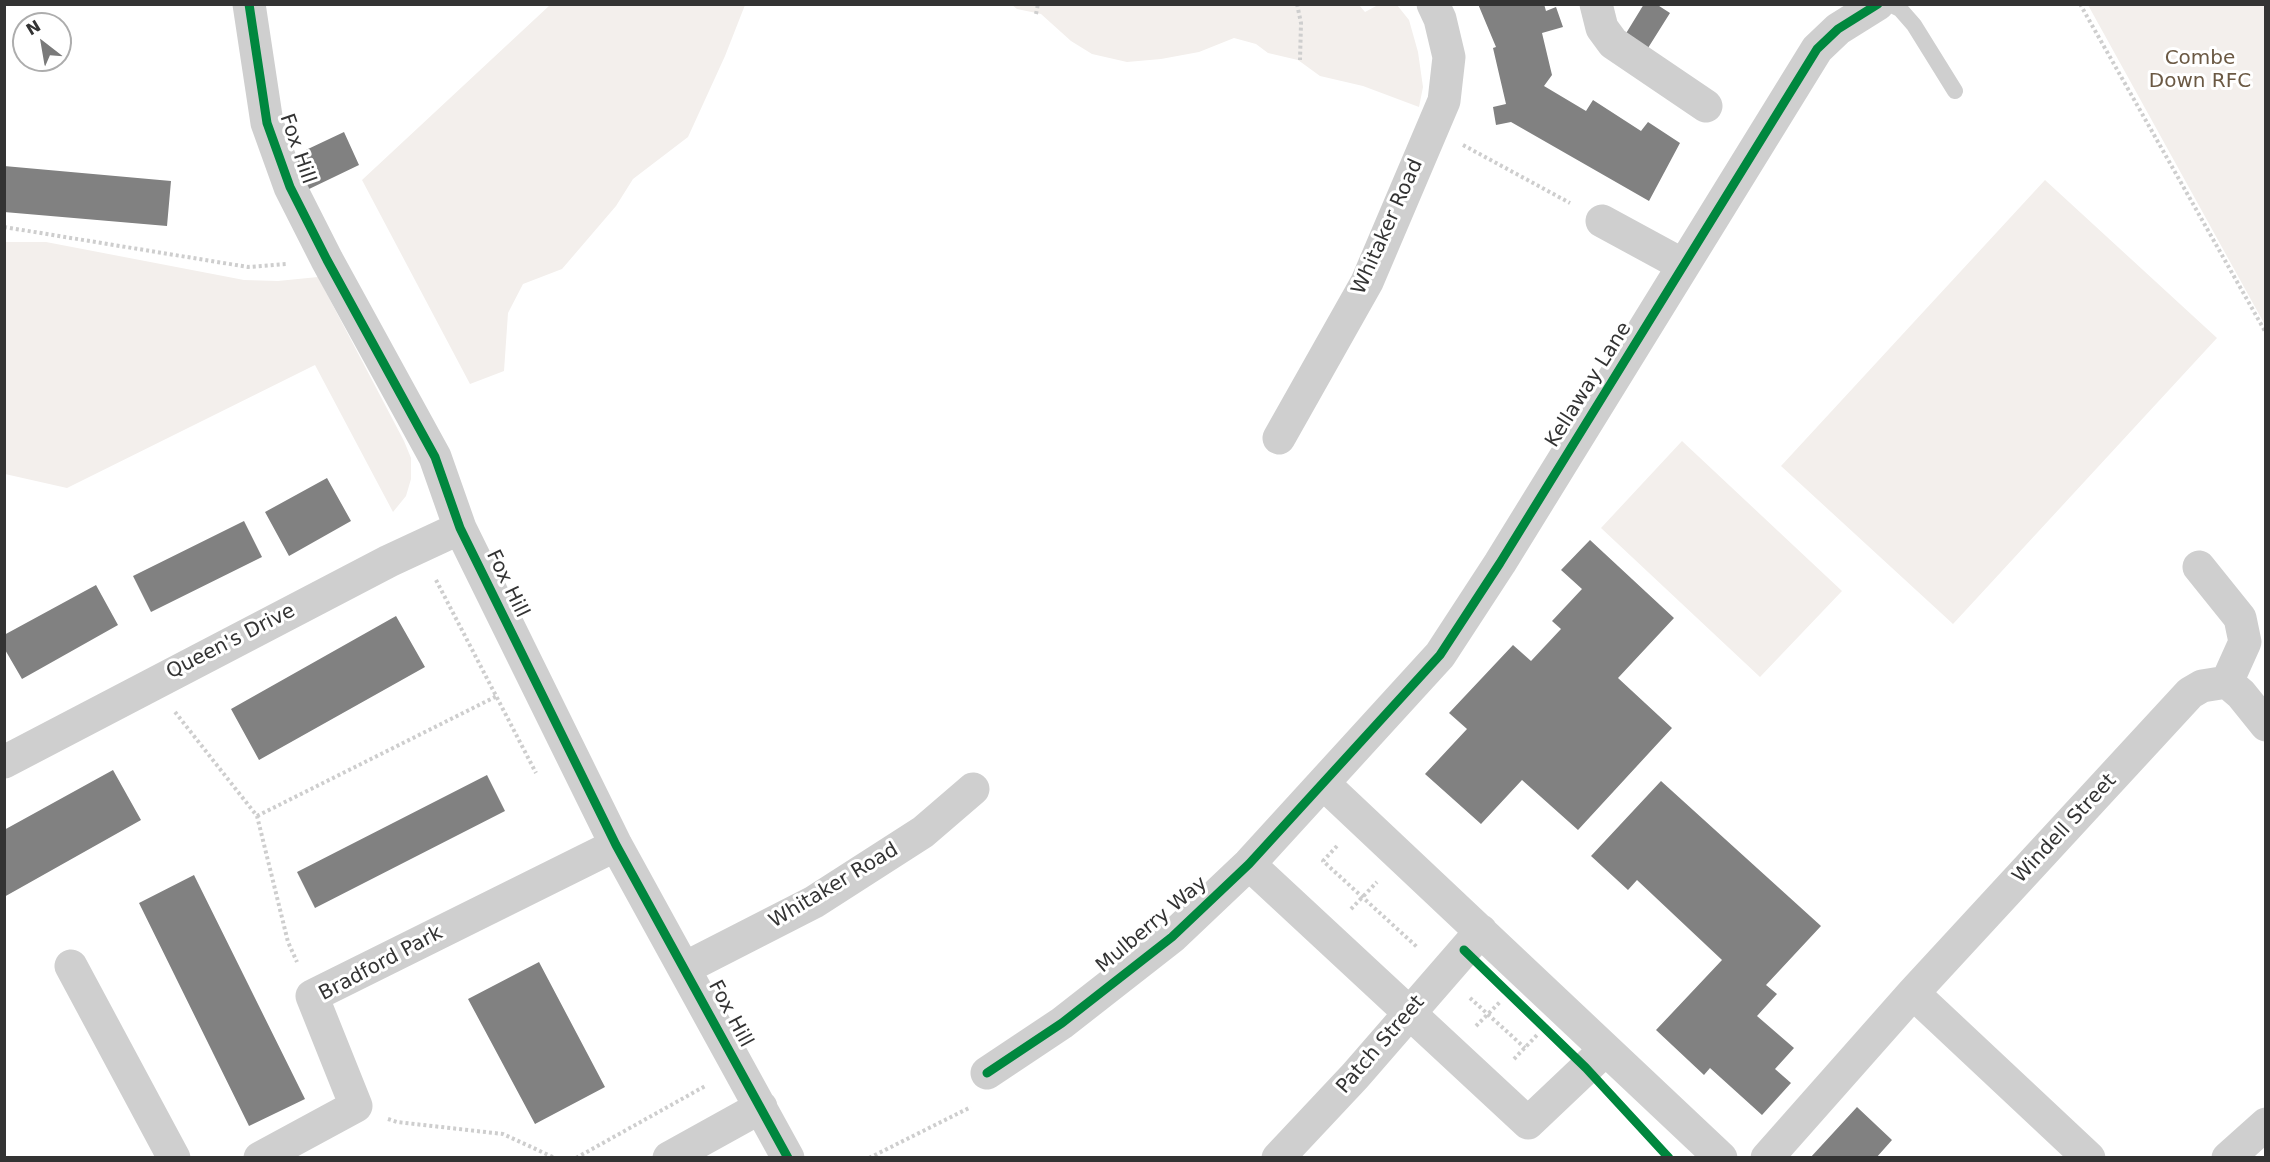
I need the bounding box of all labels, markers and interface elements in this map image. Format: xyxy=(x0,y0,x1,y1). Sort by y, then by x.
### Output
north arrow xyxy=(12,12,72,72)
text: N xyxy=(23,16,44,39)
park label: Combe Down RFC xyxy=(2149,47,2251,94)
street label: Fox Hill xyxy=(274,111,320,187)
street label: Whitaker Road xyxy=(1347,155,1429,299)
street label: Kellaway Lane xyxy=(1541,318,1637,452)
street label: Fox Hill xyxy=(480,546,534,622)
street label: Queen's Drive xyxy=(163,599,299,685)
street label: Windell Street xyxy=(2008,769,2122,889)
street label: Whitaker Road xyxy=(765,838,903,934)
street label: Mulberry Way xyxy=(1092,872,1212,978)
street label: Bradford Park xyxy=(315,921,447,1007)
street label: Fox Hill xyxy=(702,976,758,1052)
street label: Patch Street xyxy=(1332,991,1430,1099)

